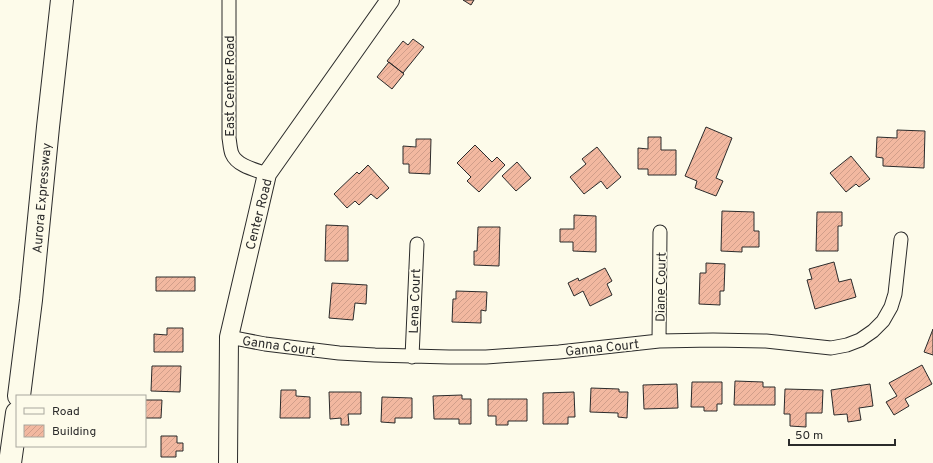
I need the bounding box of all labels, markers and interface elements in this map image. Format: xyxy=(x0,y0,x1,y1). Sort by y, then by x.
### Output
street label: East Center Road xyxy=(223,35,239,137)
street label: Aurora Expressway xyxy=(30,142,56,254)
street label: Center Road xyxy=(243,177,277,252)
street label: Diane Court xyxy=(653,252,671,322)
street label: Lena Court xyxy=(407,268,425,334)
street label: Ganna Court xyxy=(241,334,317,360)
street label: Ganna Court xyxy=(565,337,640,361)
legend xyxy=(16,395,146,447)
text: Road xyxy=(52,404,80,420)
scale bar xyxy=(789,421,895,447)
text: Building xyxy=(52,424,96,440)
text: 50 m xyxy=(795,428,823,444)

